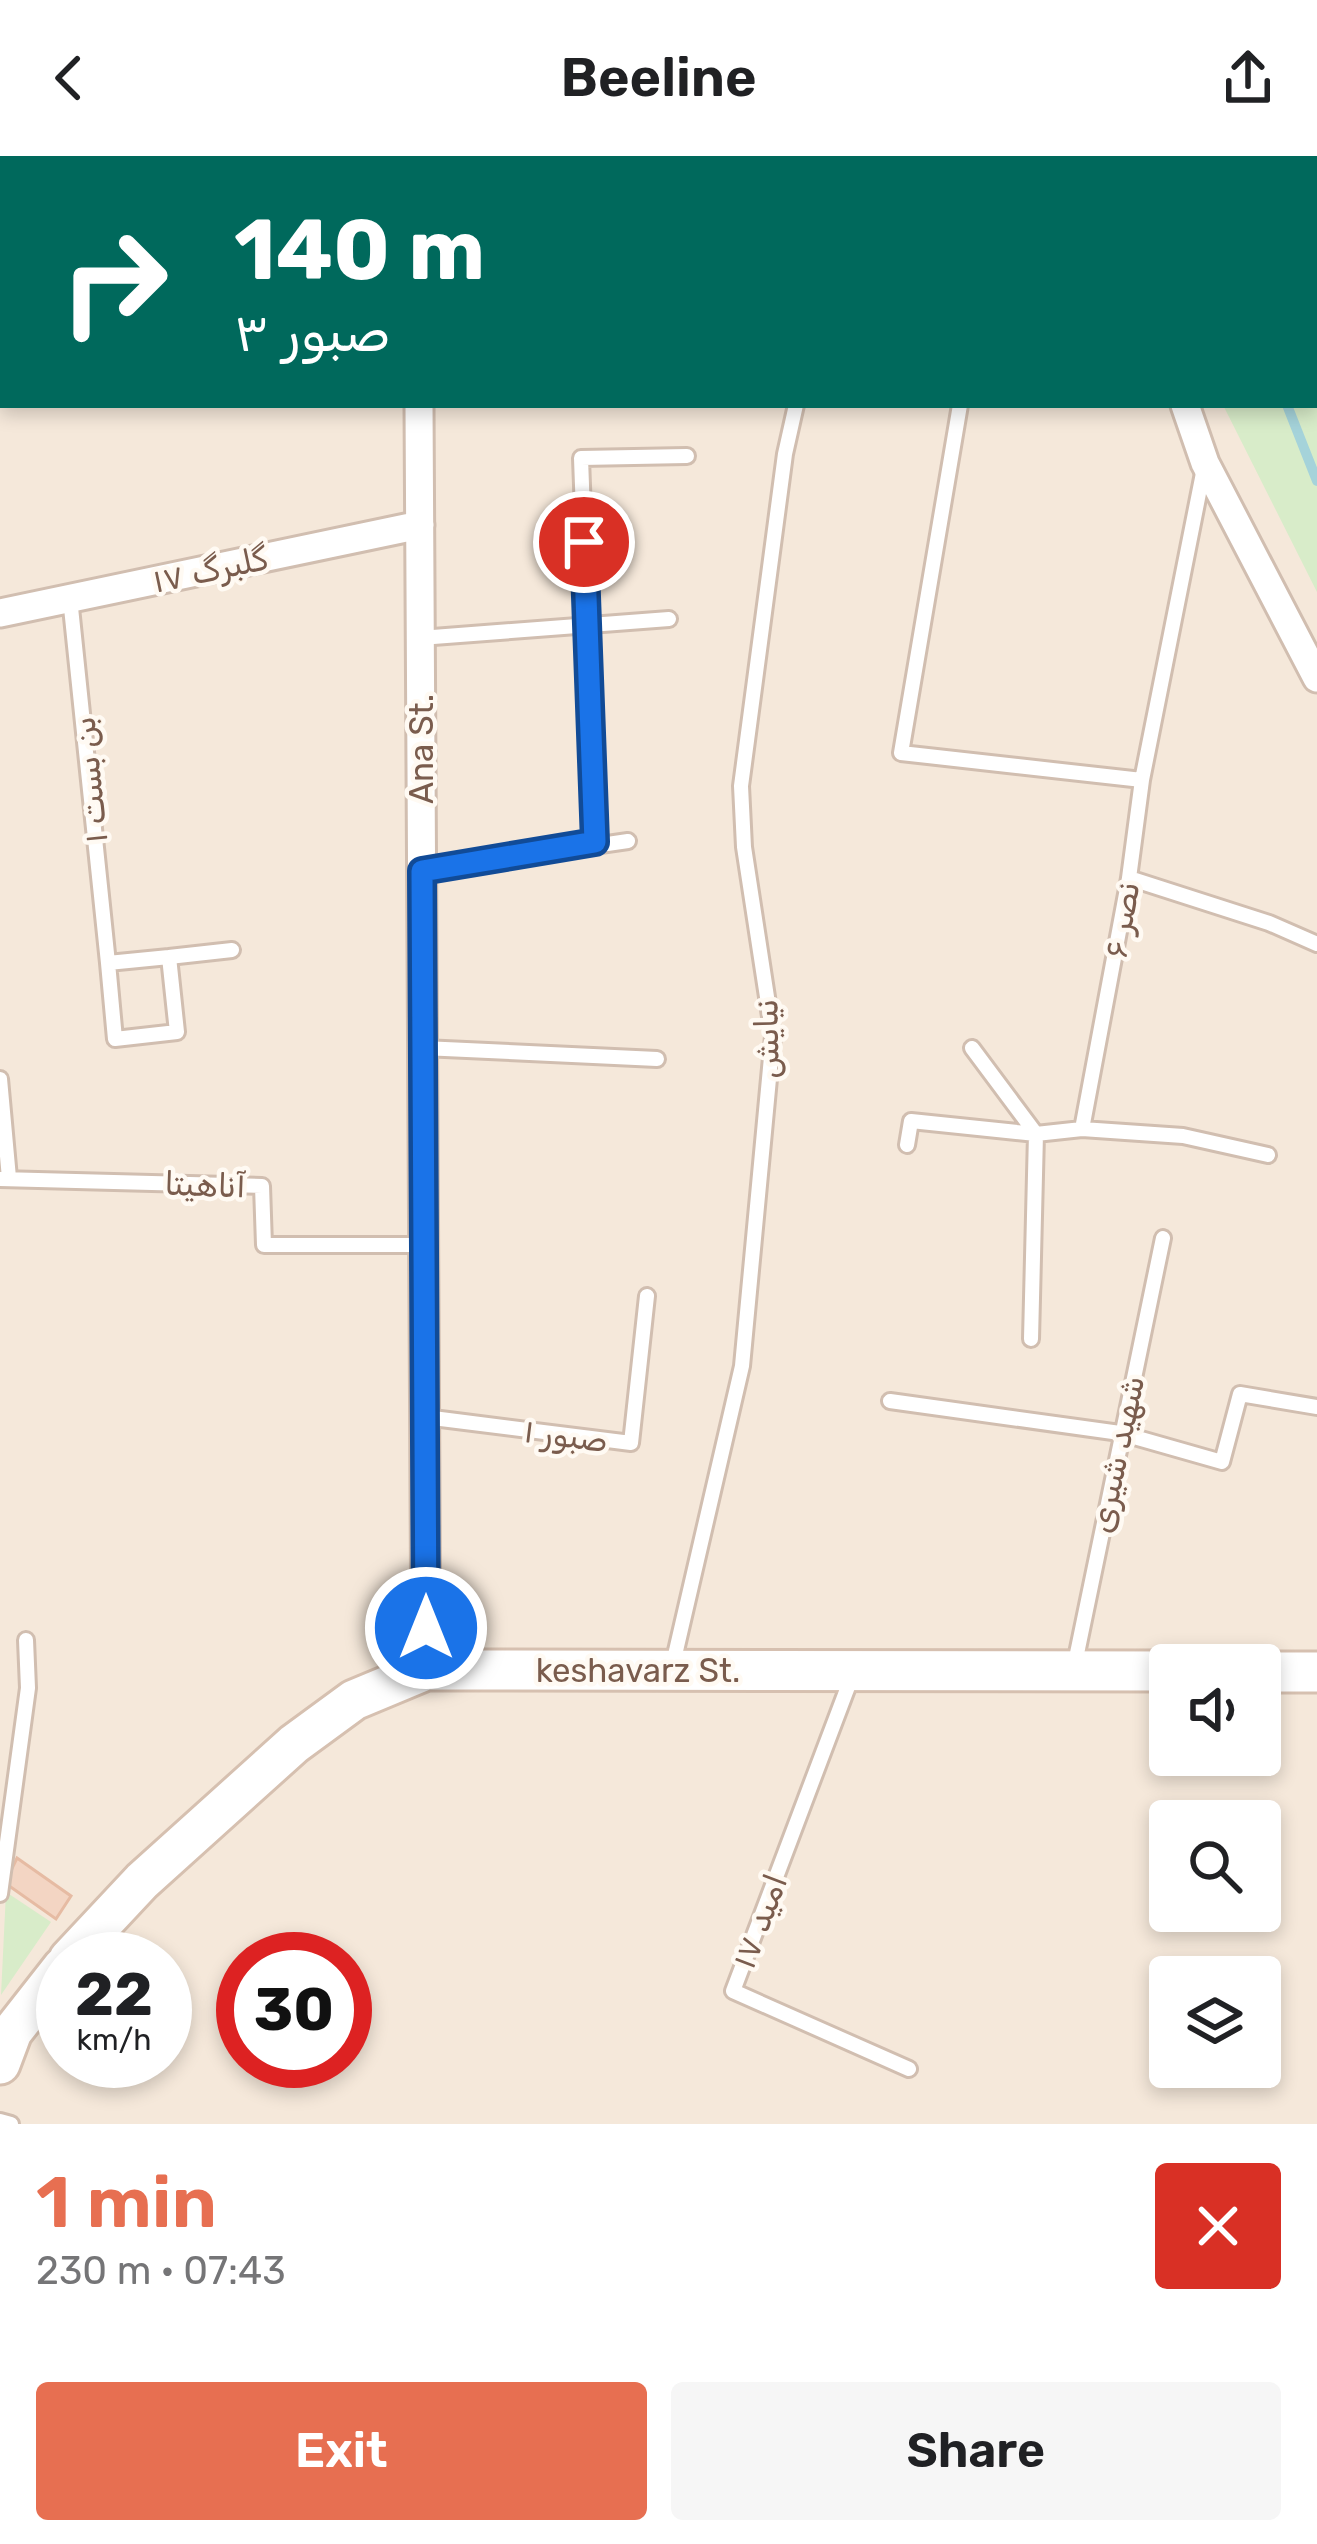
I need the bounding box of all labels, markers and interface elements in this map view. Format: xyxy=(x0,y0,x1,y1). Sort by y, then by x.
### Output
icon: back xyxy=(36,45,102,111)
icon: share xyxy=(1215,45,1281,111)
text: Beeline xyxy=(560,46,757,110)
text: 140 m xyxy=(234,200,485,300)
icon: right xyxy=(36,204,192,360)
text: صبور ۳ xyxy=(234,301,390,365)
pin xyxy=(533,491,635,593)
icon: arrive xyxy=(551,509,617,575)
street label: گلبرگ ۱۷ xyxy=(149,538,272,602)
street label: Ana St. xyxy=(402,694,441,804)
street label: بن بست ۱ xyxy=(63,715,116,845)
street label: نصر ۶ xyxy=(1096,879,1148,962)
street label: نیایش xyxy=(746,999,787,1079)
street label: آناهیتا xyxy=(164,1164,247,1205)
street label: شهید شیری xyxy=(1081,1372,1153,1537)
street label: صبور ۱ xyxy=(522,1411,610,1461)
position arrow xyxy=(363,1565,489,1691)
map controls xyxy=(1149,1644,1281,2088)
button: sound xyxy=(1149,1644,1281,1776)
street label: keshavarz St. xyxy=(536,1651,740,1690)
button: search xyxy=(1149,1800,1281,1932)
street label: امید ۱۷ xyxy=(724,1869,795,1974)
speed limit sign: 30 xyxy=(216,1932,372,2088)
button: layers xyxy=(1149,1956,1281,2088)
text: 22 xyxy=(75,1959,153,2030)
text: km/h xyxy=(77,2022,151,2058)
text: 1 min xyxy=(36,2160,217,2245)
button: close xyxy=(1155,2163,1281,2289)
text: 230 m · 07:43 xyxy=(36,2248,286,2294)
button: Exit xyxy=(36,2382,647,2520)
button: Share xyxy=(671,2382,1281,2520)

